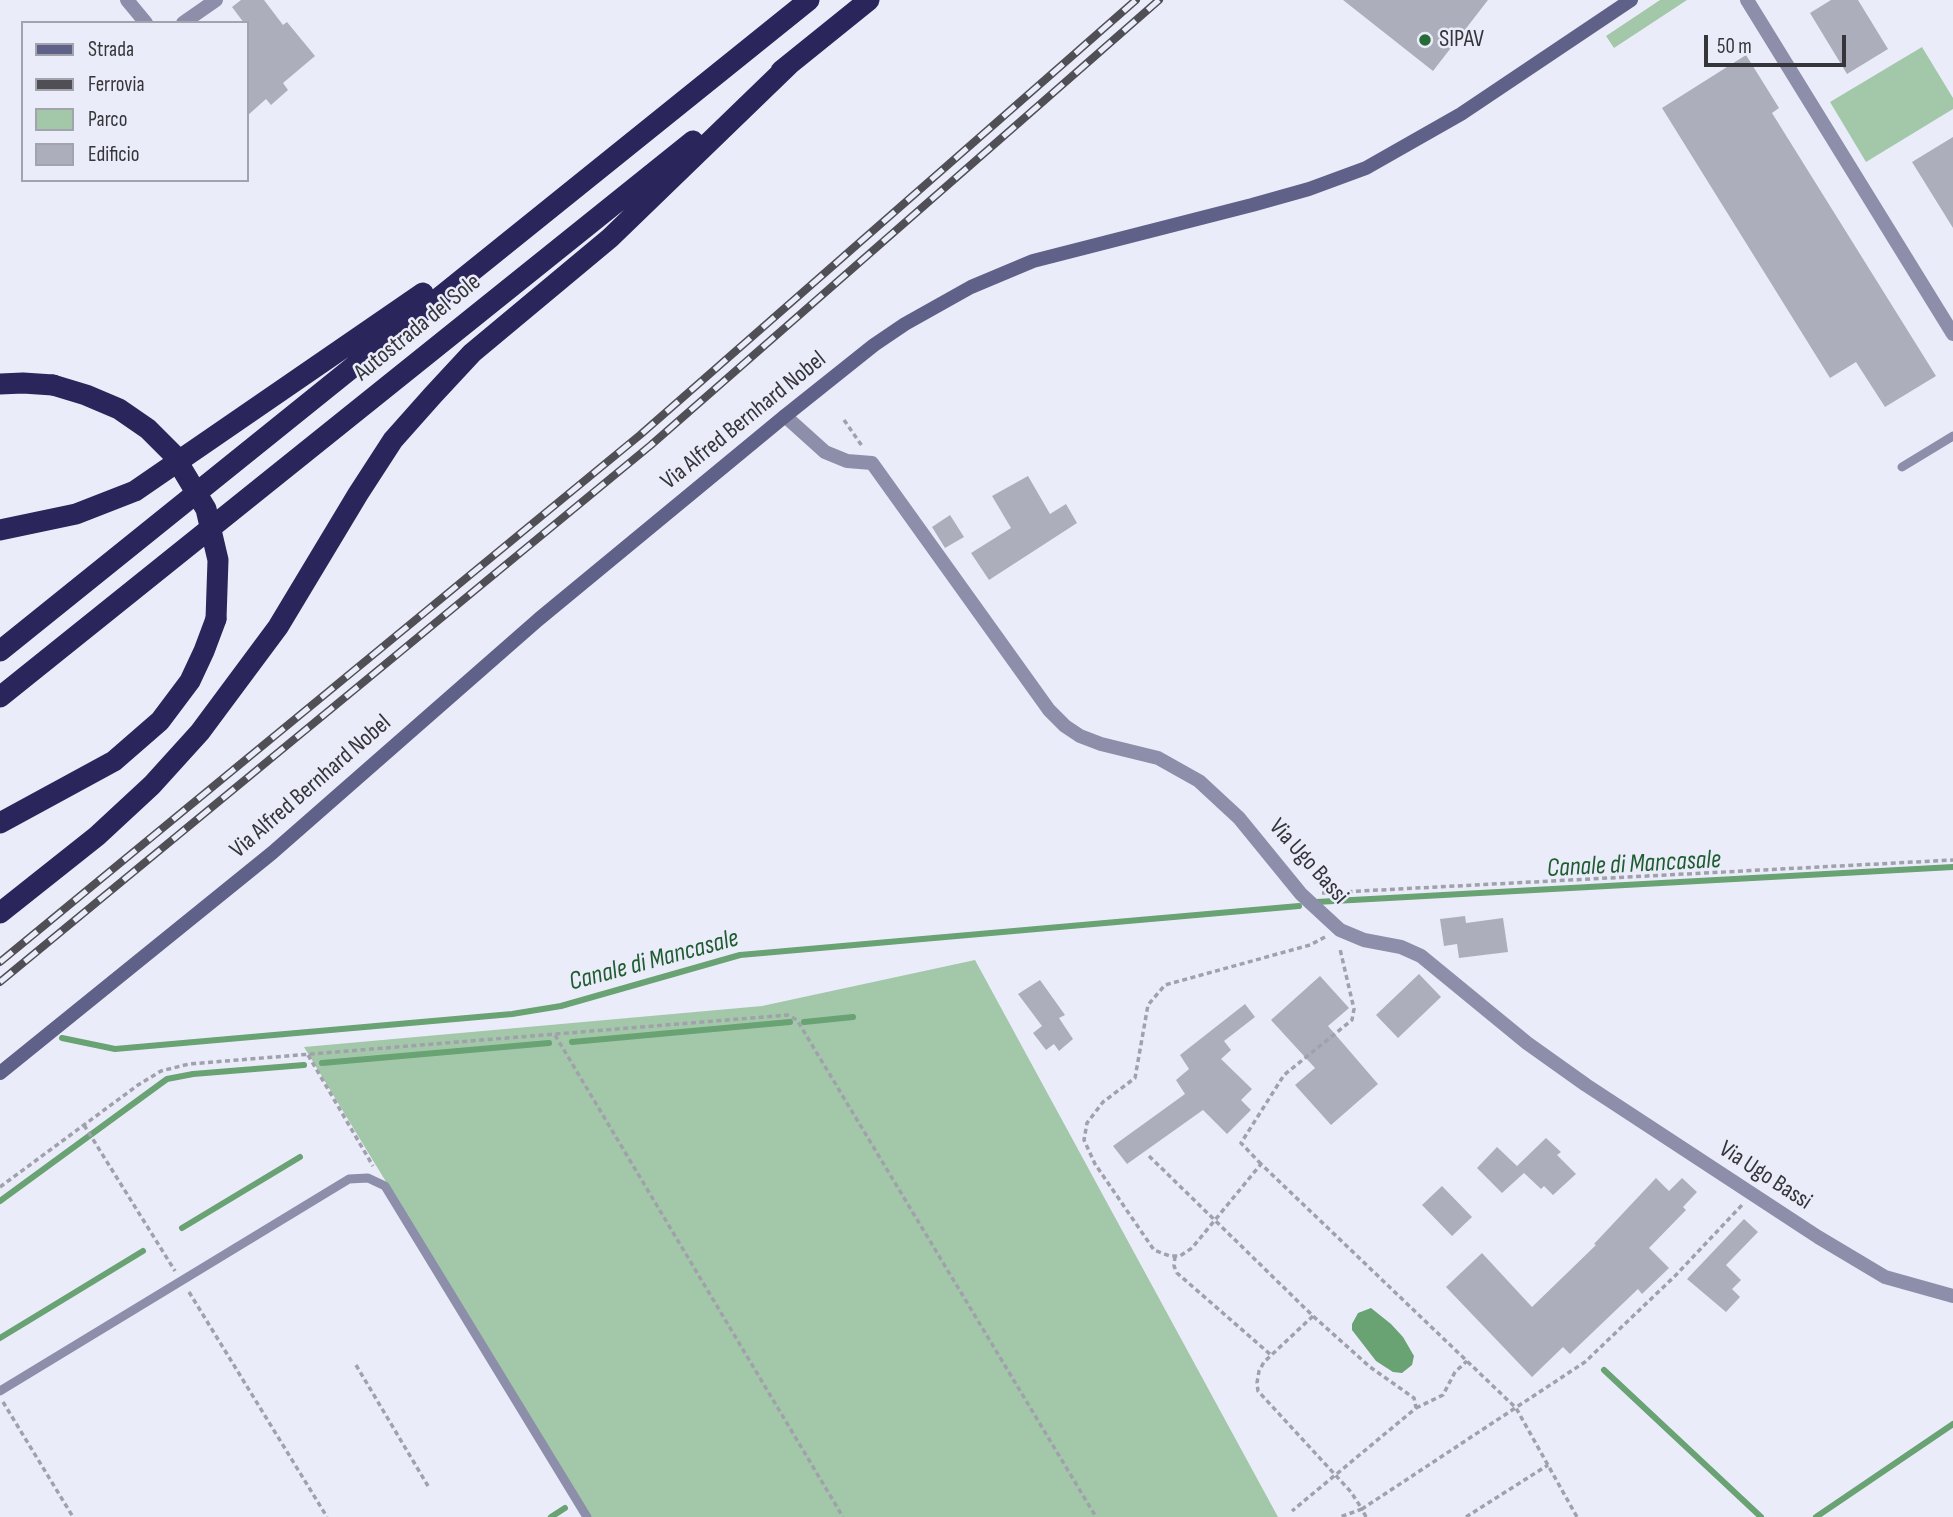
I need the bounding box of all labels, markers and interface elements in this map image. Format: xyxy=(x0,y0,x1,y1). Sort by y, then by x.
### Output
legend xyxy=(21,21,248,182)
scale bar xyxy=(1708,21,1850,65)
place label: SIPAV xyxy=(1439,26,1484,54)
marker: SIPAV xyxy=(1417,32,1433,48)
text: 50 m xyxy=(1717,34,1752,59)
text: Strada xyxy=(88,37,134,62)
text: Ferrovia xyxy=(88,72,145,97)
text: Parco xyxy=(88,107,127,132)
text: Edificio xyxy=(88,142,139,167)
street label: Autostrada del Sole xyxy=(349,268,487,388)
street label: Via Alfred Bernhard Nobel xyxy=(656,346,832,496)
street label: Via Alfred Bernhard Nobel xyxy=(225,709,397,865)
street label: Via Ugo Bassi xyxy=(1262,813,1354,911)
water label: Canale di Mancasale xyxy=(1546,845,1722,885)
water label: Canale di Mancasale xyxy=(566,923,742,999)
street label: Via Ugo Bassi xyxy=(1713,1135,1817,1217)

